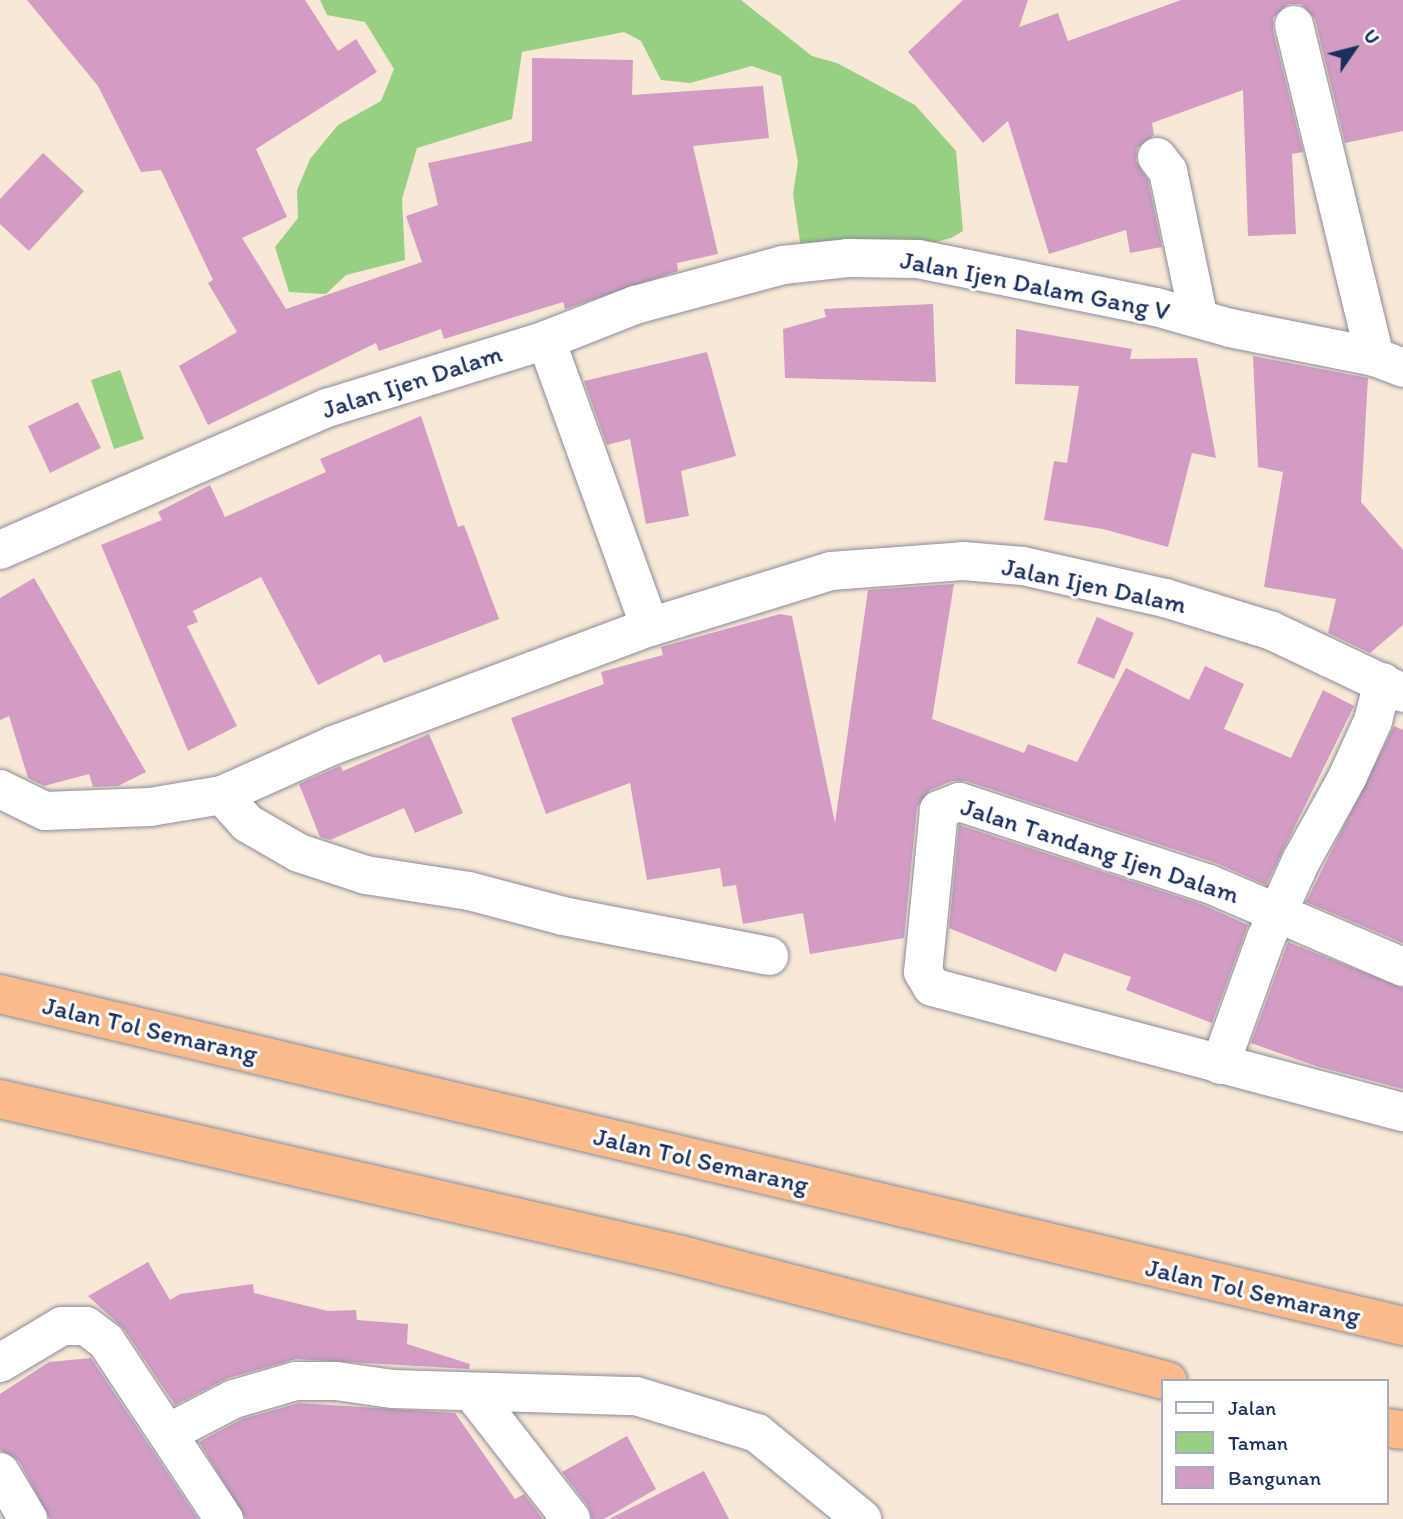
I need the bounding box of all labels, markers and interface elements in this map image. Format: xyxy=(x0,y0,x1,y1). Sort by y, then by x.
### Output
north arrow xyxy=(1319,14,1389,84)
text: U xyxy=(1359,25,1385,48)
street label: Jalan Ijen Dalam Gang V xyxy=(899,245,1171,327)
street label: Jalan Ijen Dalam xyxy=(319,338,505,426)
street label: Jalan Ijen Dalam xyxy=(1000,551,1188,621)
street label: Jalan Tandang Ijen Dalam xyxy=(959,792,1241,910)
street label: Jalan Tol Semarang xyxy=(41,990,259,1070)
street label: Jalan Tol Semarang xyxy=(592,1121,810,1201)
street label: Jalan Tol Semarang xyxy=(1144,1252,1362,1332)
legend xyxy=(1162,1379,1389,1505)
text: Jalan xyxy=(1228,1395,1276,1420)
text: Taman xyxy=(1228,1430,1288,1455)
text: Bangunan xyxy=(1228,1465,1321,1490)

